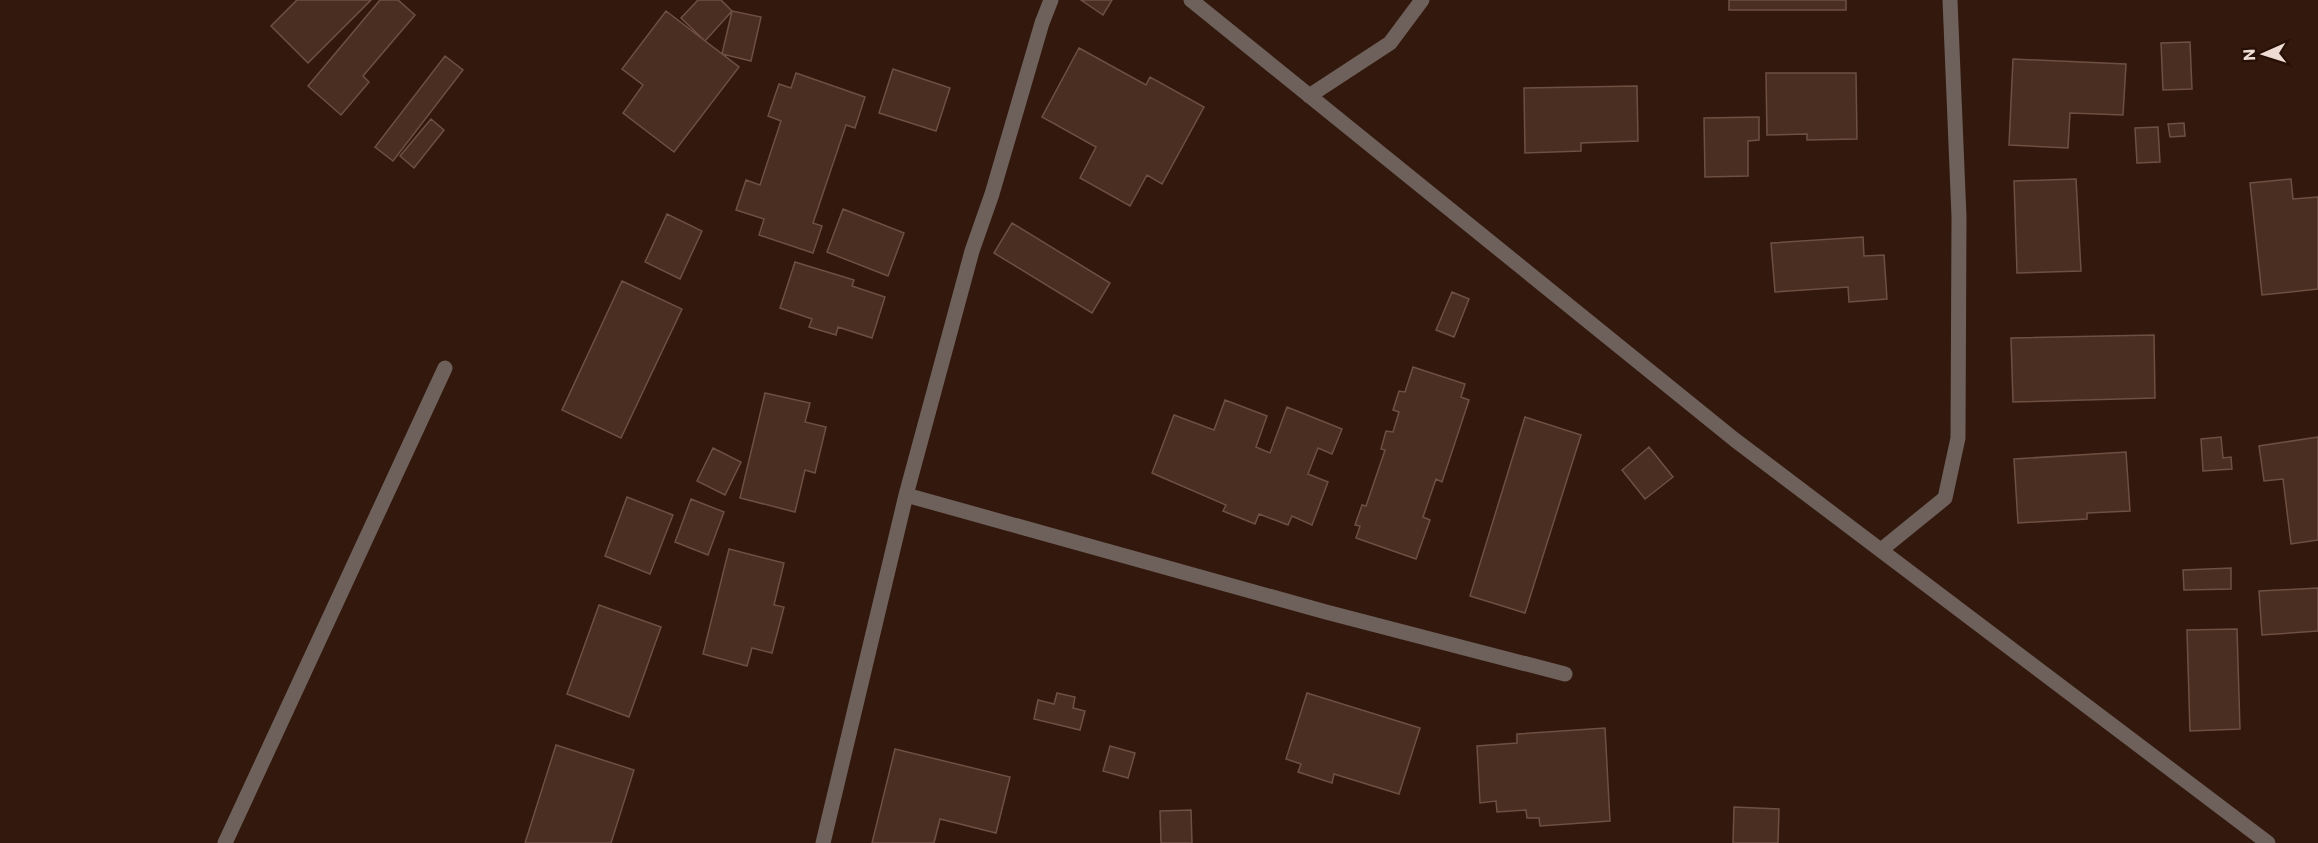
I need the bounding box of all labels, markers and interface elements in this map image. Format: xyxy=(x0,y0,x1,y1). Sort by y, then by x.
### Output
north arrow xyxy=(2234,24,2294,84)
text: N xyxy=(2239,48,2258,61)

